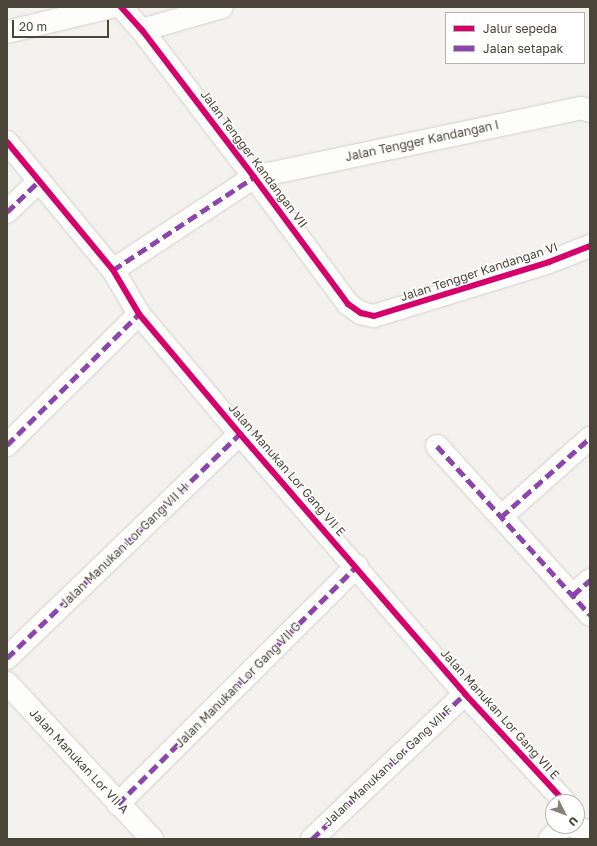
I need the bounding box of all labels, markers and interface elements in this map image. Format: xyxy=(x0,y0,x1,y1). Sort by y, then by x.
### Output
scale bar xyxy=(14,12,111,38)
legend xyxy=(445,12,585,64)
text: 20 m xyxy=(19,19,47,34)
text: Jalur sepeda xyxy=(483,21,557,36)
text: Jalan setapak xyxy=(483,41,563,56)
street label: Jalan Tengger Kandangan VII xyxy=(198,87,310,231)
street label: Jalan Tengger Kandangan I xyxy=(344,118,500,164)
street label: Jalan Tengger Kandangan VI xyxy=(398,240,560,304)
street label: Jalan Manukan Lor Gang VII E xyxy=(226,401,348,539)
street label: Jalan Manukan Lor Gang VII H xyxy=(57,481,191,611)
street label: Jalan Manukan Lor Gang VII G xyxy=(172,619,304,751)
street label: Jalan Manukan Lor Gang VII E xyxy=(438,646,562,782)
street label: Jalan Manukan Lor Gang VII F xyxy=(321,703,455,829)
street label: Jalan Manukan Lor VII A xyxy=(27,706,131,816)
north arrow xyxy=(545,794,585,834)
text: U xyxy=(566,814,581,829)

